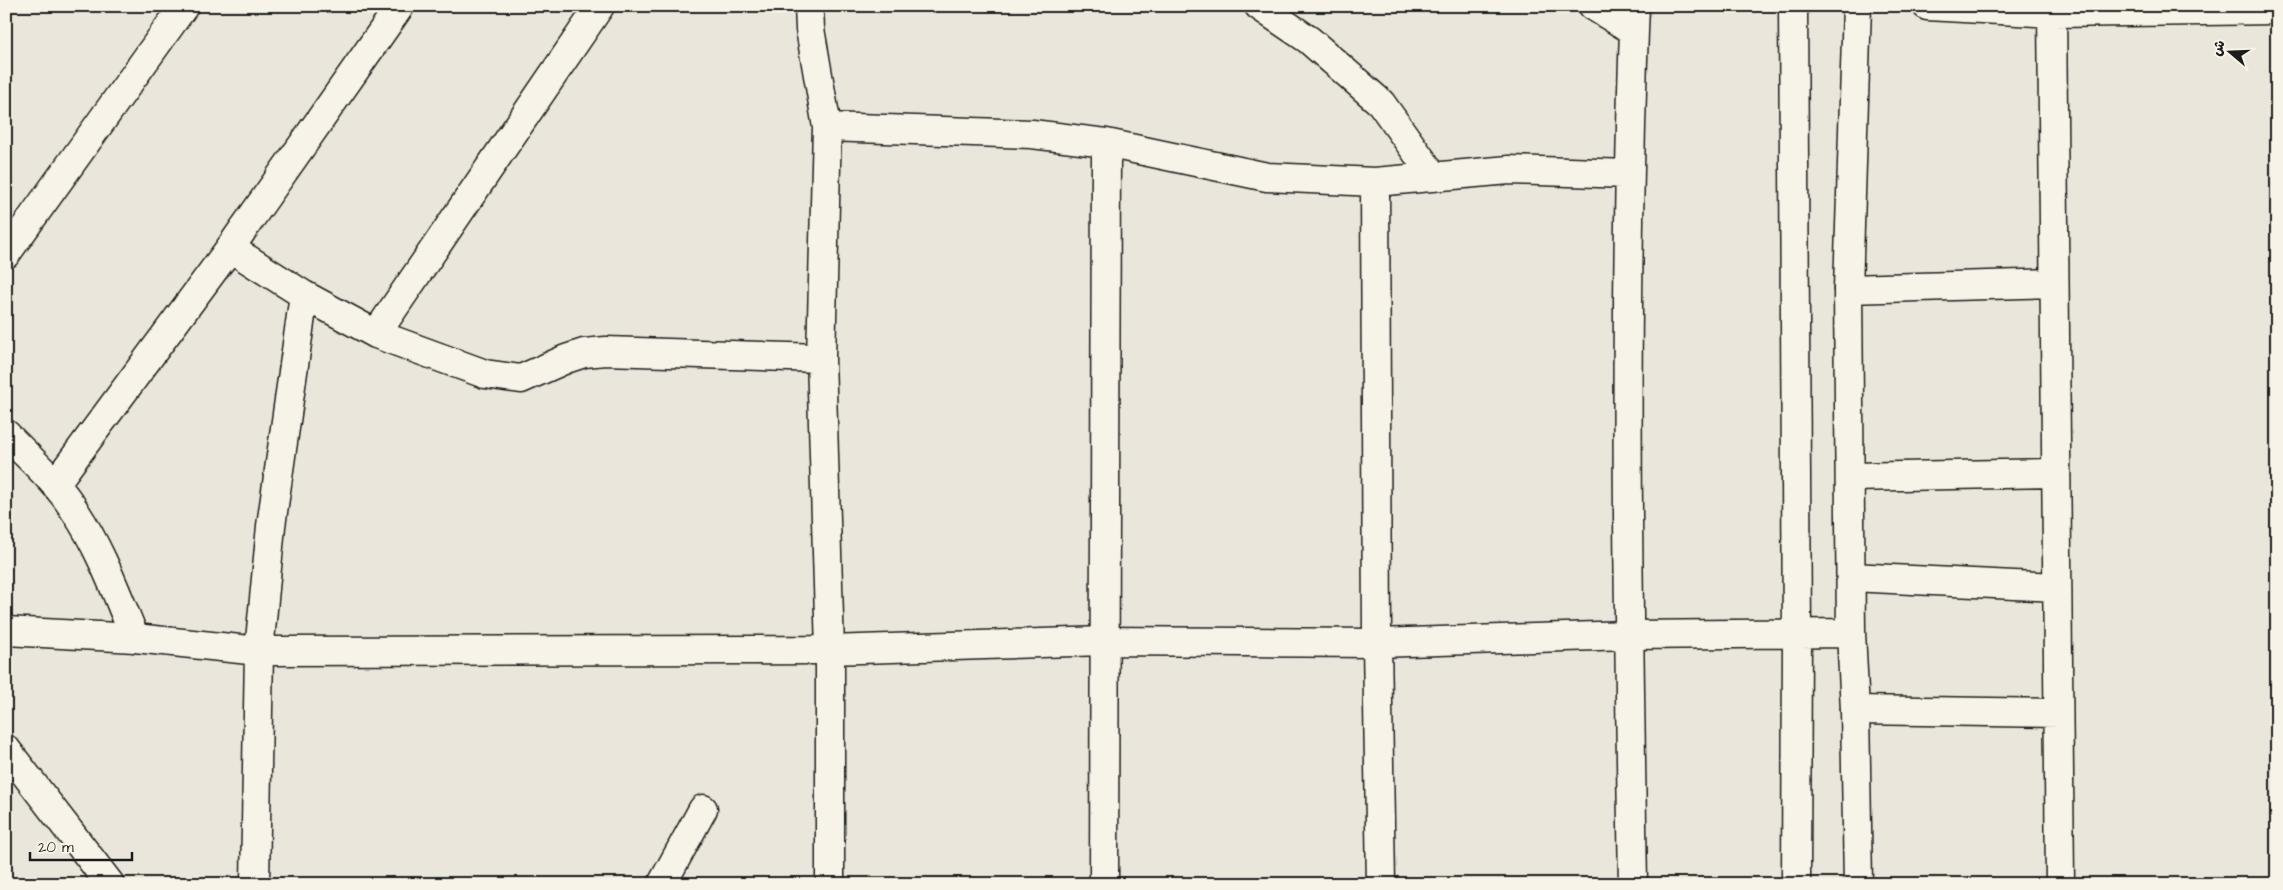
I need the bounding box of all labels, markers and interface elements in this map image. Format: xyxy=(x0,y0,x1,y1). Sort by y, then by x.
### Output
north arrow xyxy=(2206,28,2256,78)
text: ش xyxy=(2207,38,2231,59)
scale bar xyxy=(30,830,132,862)
text: 20 m xyxy=(38,837,74,858)

